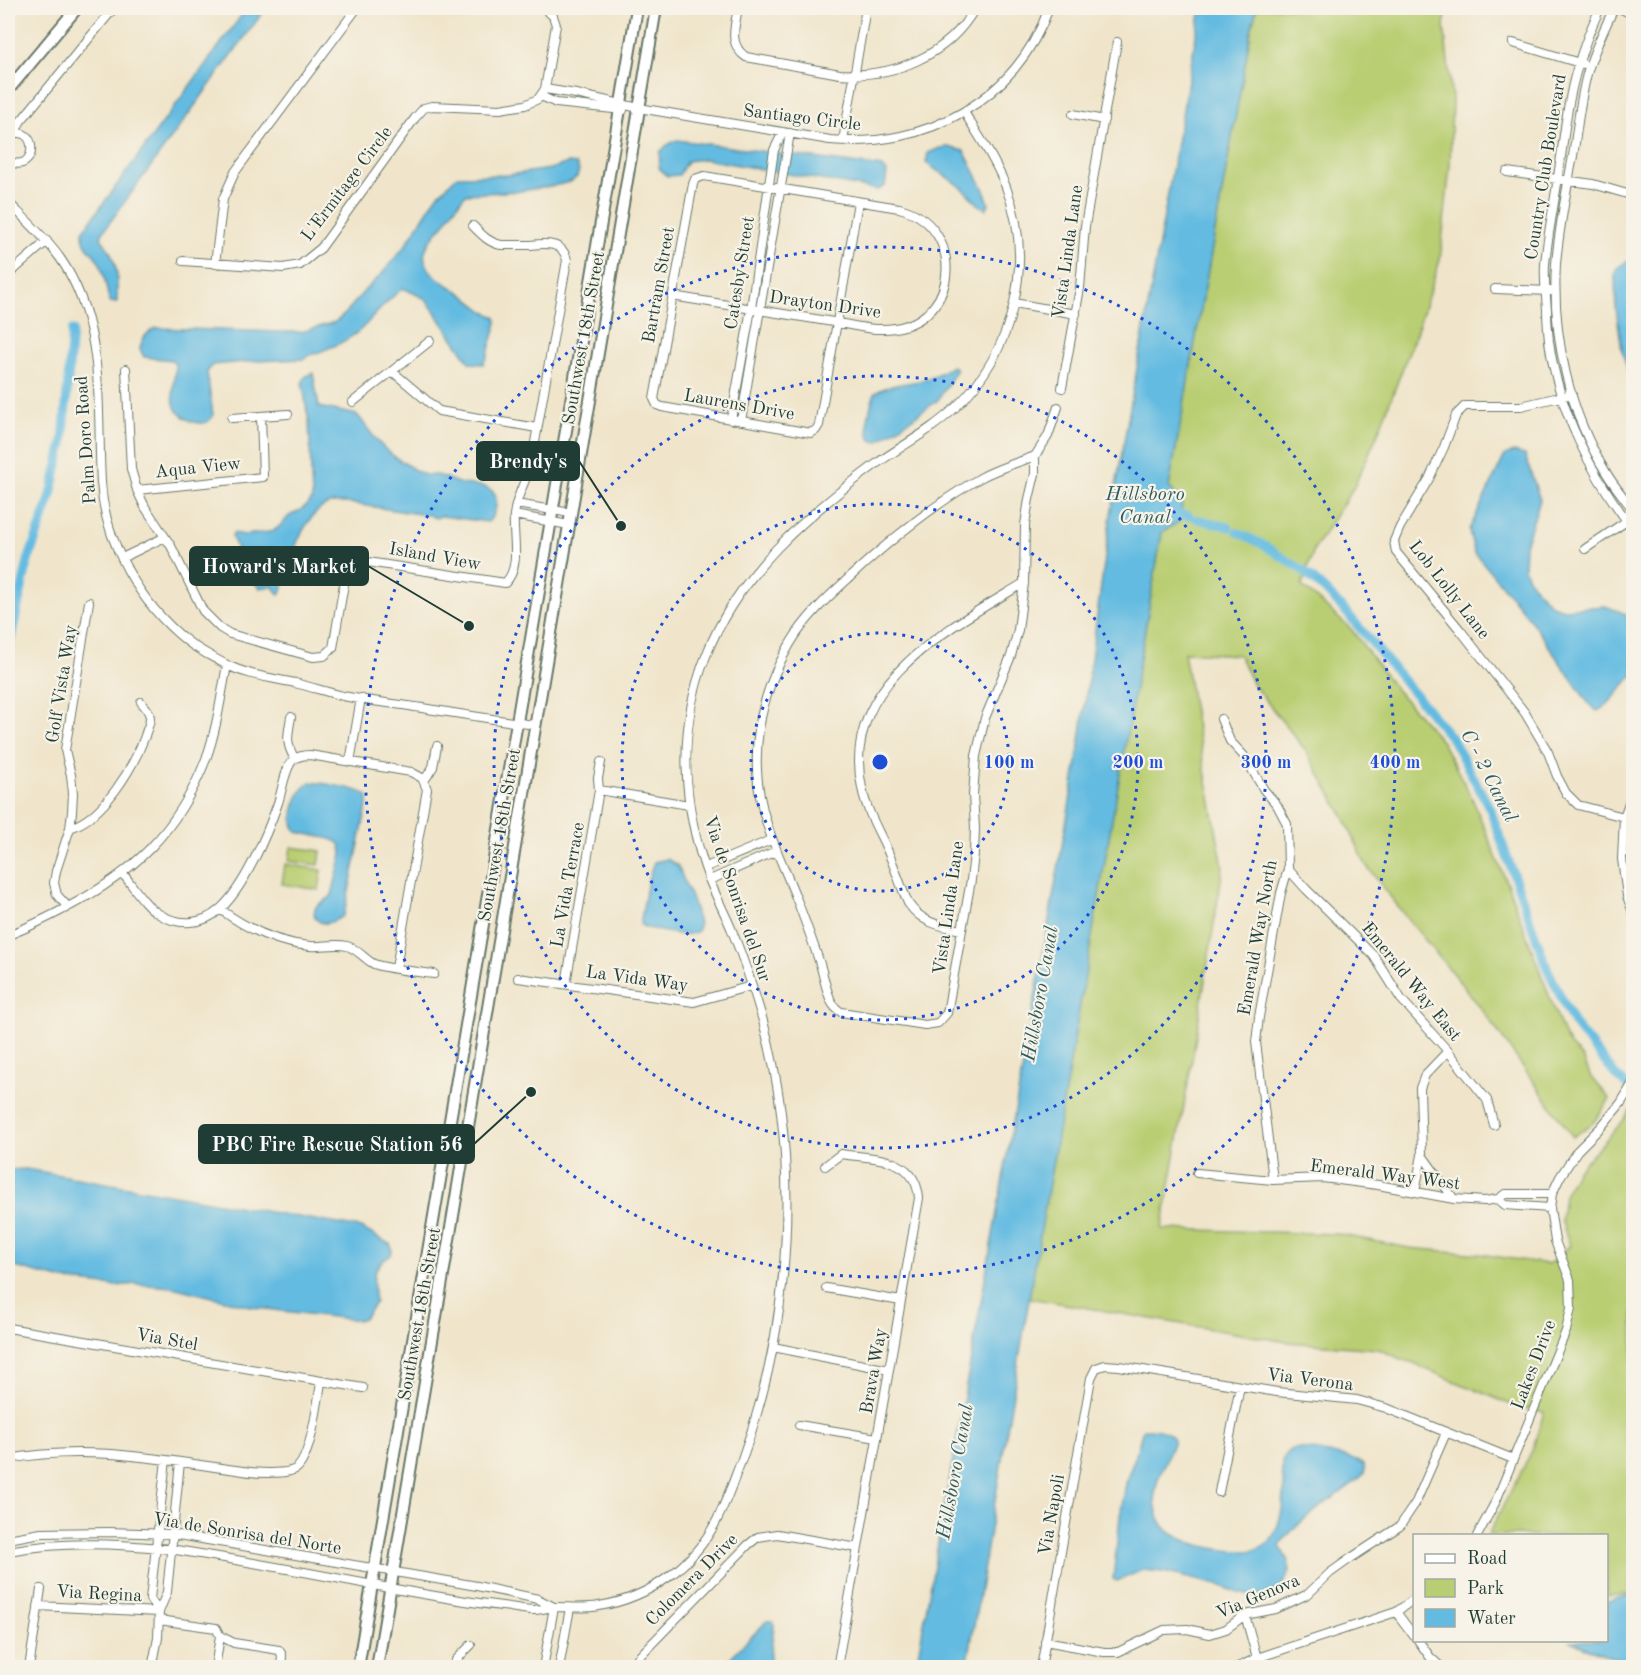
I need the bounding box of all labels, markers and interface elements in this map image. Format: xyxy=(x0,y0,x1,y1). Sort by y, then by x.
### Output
street label: Country Club Boulevard xyxy=(1522,73,1570,261)
street label: Santiago Circle xyxy=(742,102,862,134)
street label: L'Ermitage Circle xyxy=(298,123,396,245)
street label: Vista Linda Lane xyxy=(1050,184,1086,320)
street label: Catesby Street xyxy=(722,215,758,331)
street label: Bartram Street xyxy=(640,225,678,345)
street label: Southwest 18th Street xyxy=(560,250,608,426)
street label: Drayton Drive xyxy=(768,288,882,322)
street label: Palm Doro Road xyxy=(73,375,99,505)
street label: Laurens Drive xyxy=(682,386,796,424)
callout: Brendy's xyxy=(477,442,579,480)
text: Brendy's xyxy=(489,453,567,473)
street label: Aqua View xyxy=(154,455,242,481)
water label: Hillsboro Canal xyxy=(1104,485,1185,528)
street label: Lob Lolly Lane xyxy=(1405,537,1493,643)
street label: Island View xyxy=(388,540,482,574)
callout: Howard's Market xyxy=(190,547,368,585)
text: Howard's Market xyxy=(202,558,356,578)
street label: Golf Vista Way xyxy=(44,623,80,745)
water label: C - 2 Canal xyxy=(1456,726,1520,826)
street label: Southwest 18th Street xyxy=(476,747,524,923)
centre of rings xyxy=(870,752,890,772)
text: 100 m xyxy=(984,754,1034,772)
text: 200 m xyxy=(1113,754,1163,772)
text: 300 m xyxy=(1241,754,1291,772)
text: 400 m xyxy=(1370,754,1420,772)
street label: Via de Sonrisa del Sur xyxy=(700,814,774,985)
street label: La Vida Terrace xyxy=(548,821,588,949)
street label: Vista Linda Lane xyxy=(931,840,967,976)
street label: Emerald Way North xyxy=(1235,859,1281,1017)
street label: Emerald Way East xyxy=(1358,919,1464,1045)
water label: Hillsboro Canal xyxy=(1019,925,1063,1064)
street label: La Vida Way xyxy=(585,963,690,995)
callout: PBC Fire Rescue Station 56 xyxy=(199,1125,474,1163)
text: PBC Fire Rescue Station 56 xyxy=(211,1135,463,1156)
street label: Emerald Way West xyxy=(1309,1157,1461,1193)
street label: Southwest 18th Street xyxy=(396,1226,444,1402)
street label: Lakes Drive xyxy=(1509,1318,1559,1412)
street label: Via Stel xyxy=(135,1326,199,1354)
street label: Brava Way xyxy=(858,1326,890,1415)
street label: Via Verona xyxy=(1266,1366,1355,1394)
water label: Hillsboro Canal xyxy=(934,1403,978,1542)
street label: Via Napoli xyxy=(1036,1473,1068,1557)
street label: Via de Sonrisa del Norte xyxy=(151,1510,343,1558)
street label: Colomera Drive xyxy=(643,1531,741,1629)
legend xyxy=(1413,1534,1608,1642)
text: Road xyxy=(1467,1550,1507,1568)
street label: Via Genova xyxy=(1214,1571,1303,1623)
text: Park xyxy=(1467,1580,1504,1598)
street label: Via Regina xyxy=(55,1583,143,1605)
text: Water xyxy=(1467,1610,1516,1628)

